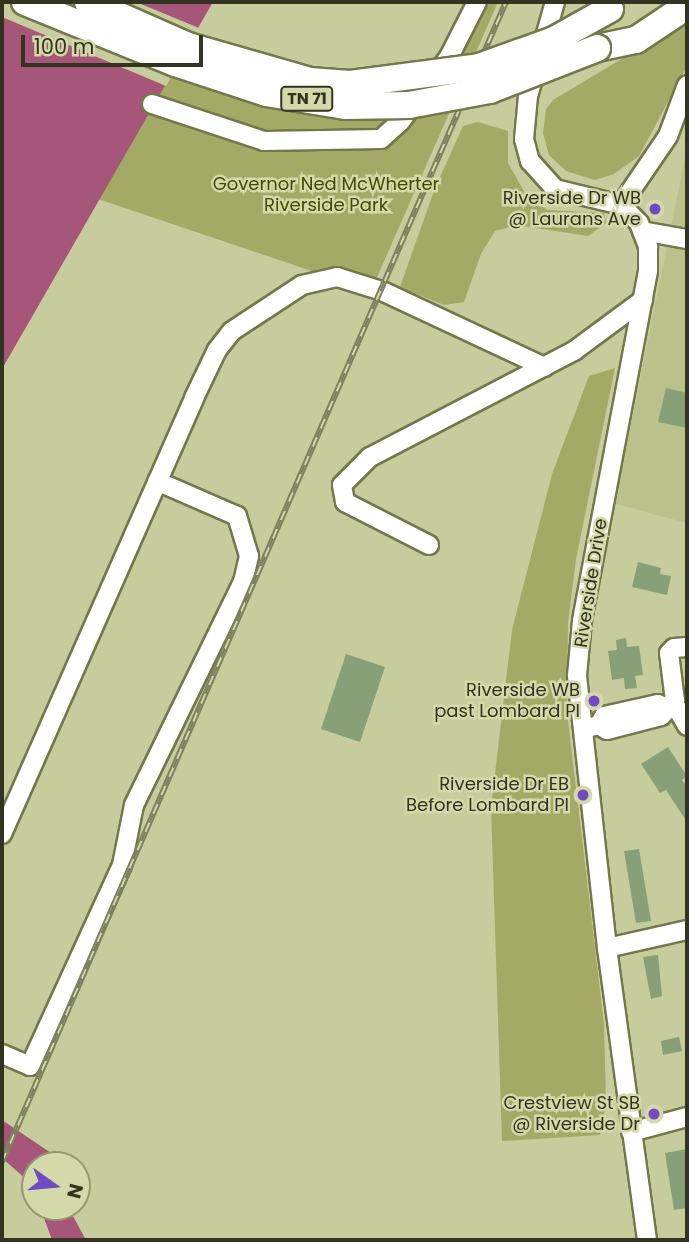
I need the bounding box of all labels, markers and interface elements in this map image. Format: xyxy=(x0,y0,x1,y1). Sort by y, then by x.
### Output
scale bar xyxy=(24,21,206,65)
text: 100 m xyxy=(34,32,94,61)
road number: TN 71 xyxy=(279,86,335,111)
park label: Governor Ned McWherter Riverside Park xyxy=(213,174,439,216)
place label: Riverside Dr WB @ Laurans Ave xyxy=(503,188,641,230)
marker: Riverside Dr WB @ Laurans Ave xyxy=(647,201,663,217)
street label: Riverside Drive xyxy=(570,517,612,649)
place label: Riverside WB past Lombard Pl xyxy=(434,680,580,722)
marker: Riverside WB past Lombard Pl xyxy=(586,693,602,709)
place label: Riverside Dr EB Before Lombard Pl xyxy=(406,774,569,816)
marker: Riverside Dr EB Before Lombard Pl xyxy=(575,787,591,803)
place label: Crestview St SB @ Riverside Dr xyxy=(504,1093,640,1136)
marker: Crestview St SB @ Riverside Dr xyxy=(646,1106,662,1122)
north arrow xyxy=(21,1151,91,1221)
text: N xyxy=(60,1181,90,1201)

